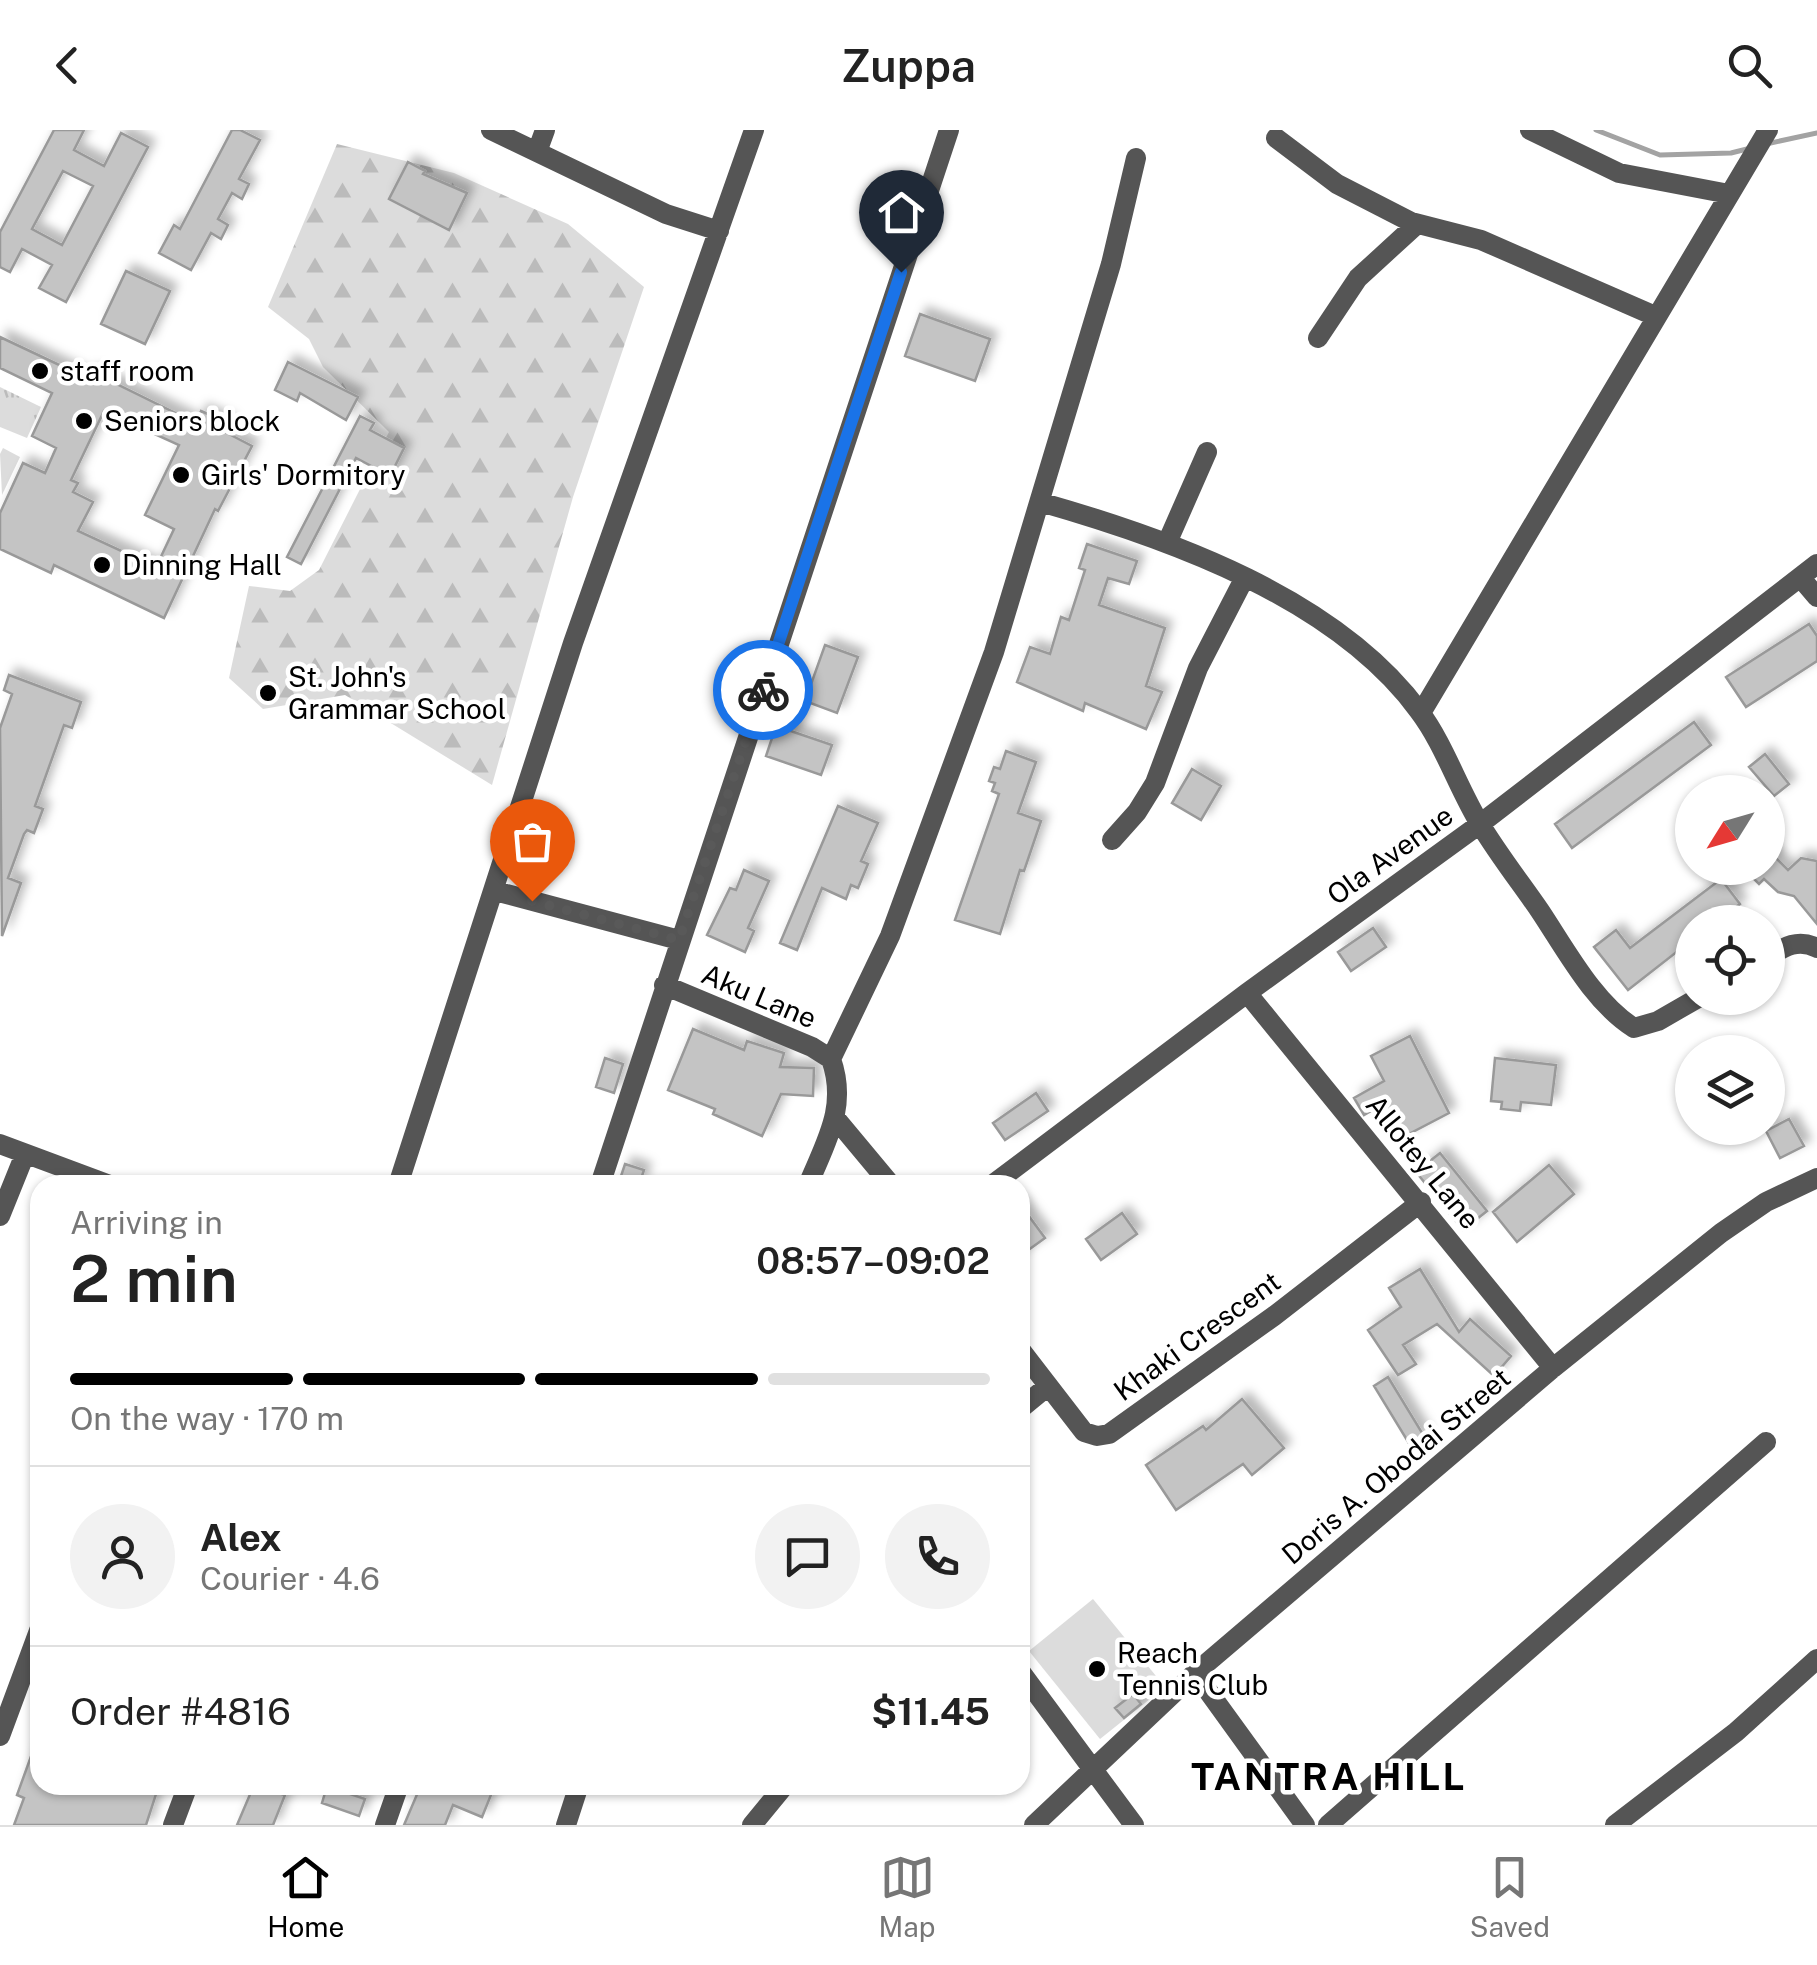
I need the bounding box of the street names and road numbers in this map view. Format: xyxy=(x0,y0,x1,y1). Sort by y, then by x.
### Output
street label: Ola Avenue xyxy=(1320,798,1459,911)
street label: Aku Lane xyxy=(697,957,822,1034)
street label: Allotey Lane xyxy=(1360,1088,1487,1235)
street label: Khaki Crescent xyxy=(1107,1264,1286,1407)
street label: Doris A. Obodai Street xyxy=(1275,1361,1516,1571)

